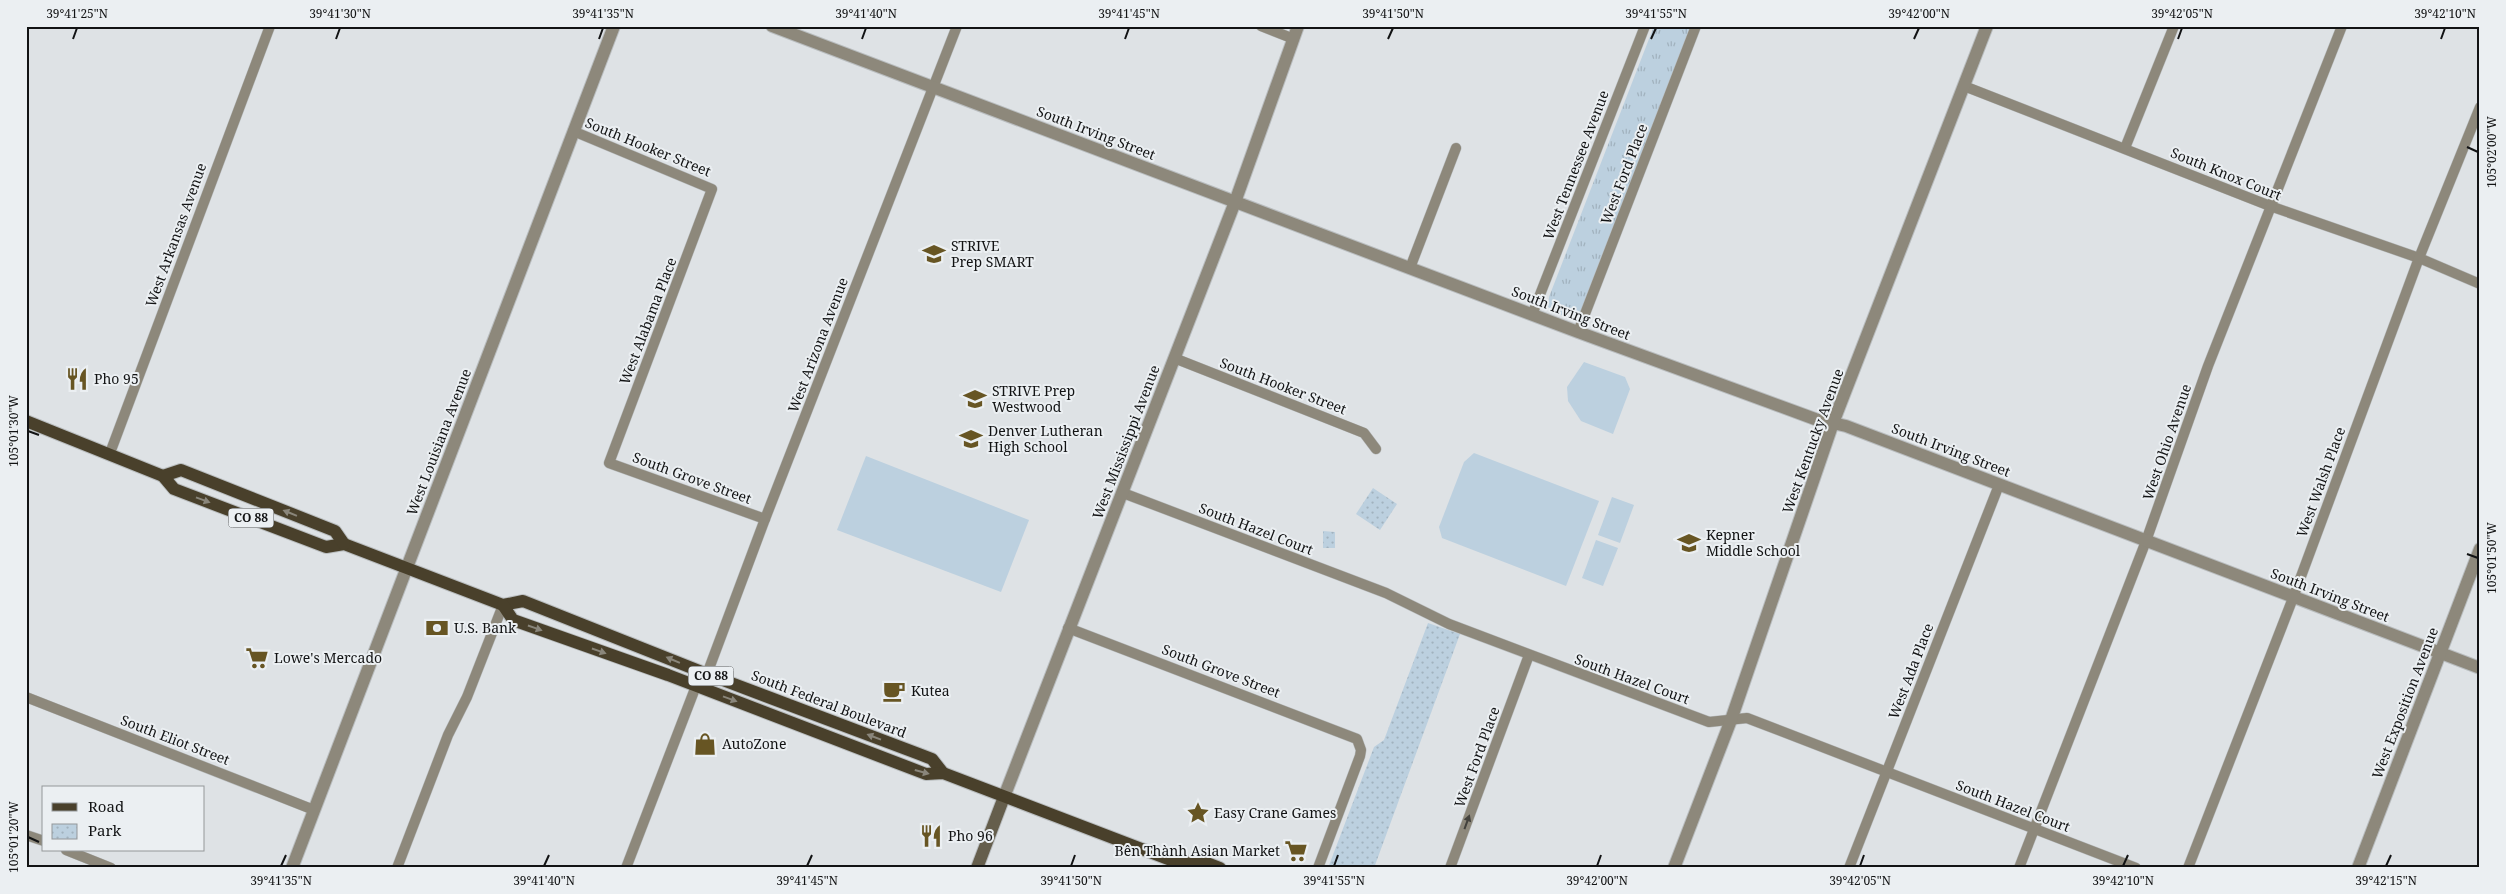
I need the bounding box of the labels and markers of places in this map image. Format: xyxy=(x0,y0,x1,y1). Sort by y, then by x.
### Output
place label: STRIVE Prep SMART xyxy=(951,236,1034,271)
school or university icon: STRIVE Prep SMART xyxy=(921,241,947,267)
restaurant icon: Pho 95 xyxy=(64,366,90,392)
place label: Pho 95 xyxy=(94,369,139,388)
place label: STRIVE Prep Westwood xyxy=(992,381,1075,416)
school or university icon: STRIVE Prep Westwood xyxy=(962,386,988,412)
place label: Denver Lutheran High School xyxy=(988,421,1103,456)
school or university icon: Denver Lutheran High School xyxy=(958,426,984,452)
place label: Kepner Middle School xyxy=(1706,525,1801,560)
school or university icon: Kepner Middle School xyxy=(1676,530,1702,556)
bank icon: U.S. Bank xyxy=(424,615,450,641)
place label: U.S. Bank xyxy=(454,618,517,637)
supermarket icon: Lowe's Mercado xyxy=(244,645,270,671)
place label: Lowe's Mercado xyxy=(274,648,382,667)
cafe icon: Kutea xyxy=(881,678,907,704)
place label: Kutea xyxy=(911,681,950,700)
shop icon: AutoZone xyxy=(692,731,718,757)
place label: AutoZone xyxy=(722,734,786,753)
place icon: Easy Crane Games xyxy=(1185,800,1211,826)
place label: Easy Crane Games xyxy=(1214,803,1336,822)
restaurant icon: Pho 96 xyxy=(918,823,944,849)
place label: Pho 96 xyxy=(948,826,993,845)
supermarket icon: Bên Thành Asian Market xyxy=(1283,838,1309,864)
place label: Bên Thành Asian Market xyxy=(1115,841,1280,860)

